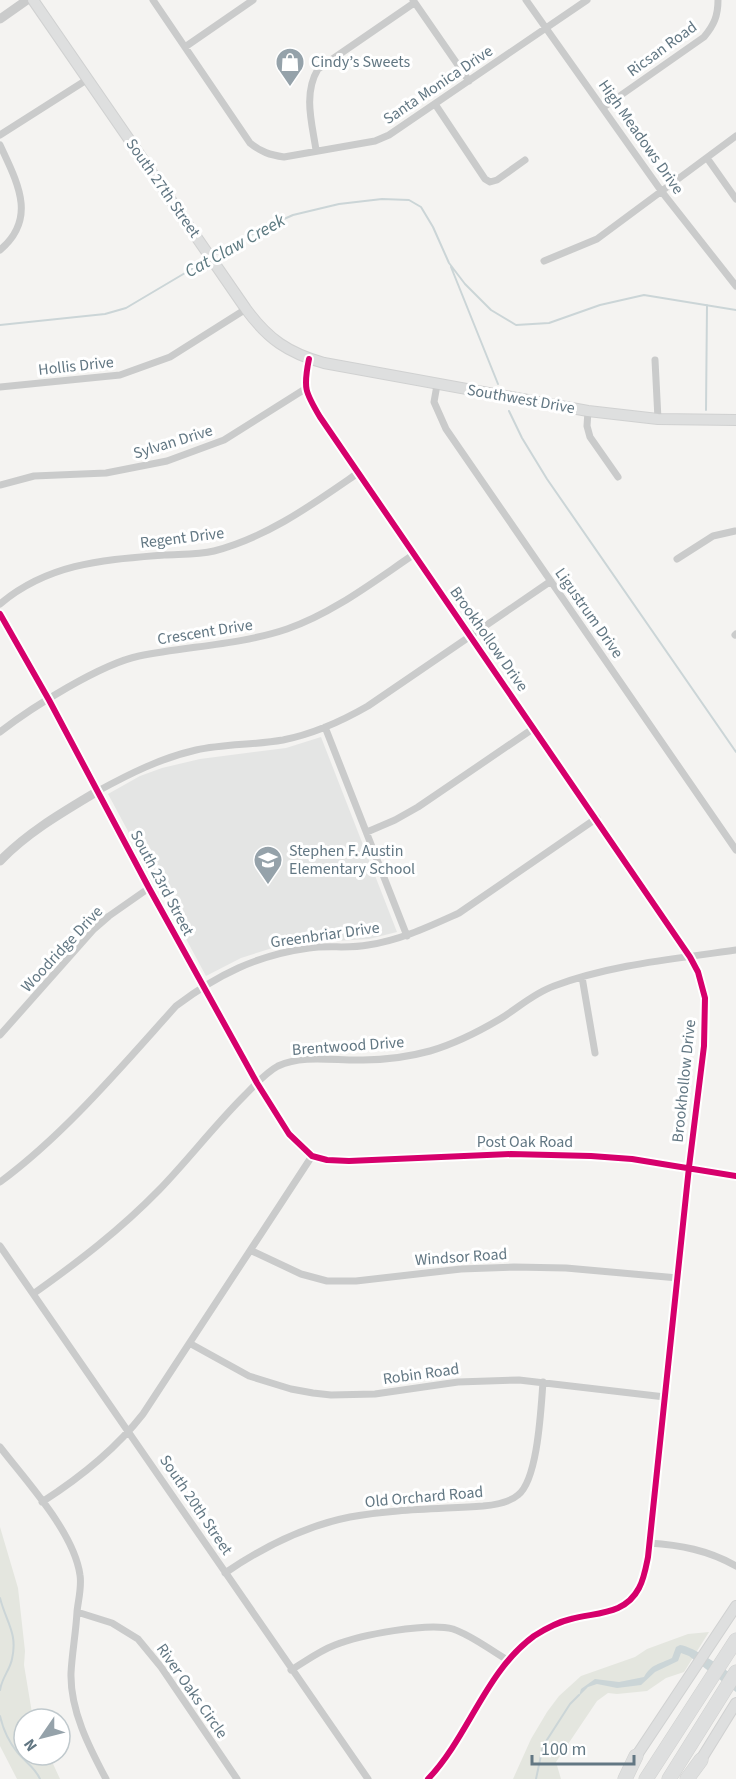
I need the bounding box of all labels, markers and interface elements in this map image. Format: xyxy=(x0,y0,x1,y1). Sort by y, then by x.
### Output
street label: Ricsan Road xyxy=(623,16,701,82)
street label: Santa Monica Drive xyxy=(379,40,497,130)
shop icon: Cindy’s Sweets xyxy=(274,46,306,88)
place label: Cindy’s Sweets xyxy=(311,51,410,73)
street label: High Meadows Drive xyxy=(593,75,689,199)
street label: South 27th Street xyxy=(121,134,206,243)
water label: Cat Claw Creek xyxy=(180,208,290,284)
street label: Hollis Drive xyxy=(37,351,115,381)
street label: Southwest Drive xyxy=(465,379,577,419)
street label: Sylvan Drive xyxy=(131,419,215,464)
street label: Regent Drive xyxy=(139,522,225,554)
street label: Ligustrum Drive xyxy=(550,563,628,663)
street label: Brookhollow Drive xyxy=(445,582,533,696)
street label: Crescent Drive xyxy=(156,614,254,650)
street label: South 23rd Street xyxy=(125,826,199,940)
place label: Stephen F. Austin Elementary School xyxy=(289,840,415,880)
school or university icon: Stephen F. Austin Elementary School xyxy=(252,844,284,886)
street label: Woodridge Drive xyxy=(16,901,108,997)
street label: Greenbriar Drive xyxy=(269,916,381,954)
street label: Brookhollow Drive xyxy=(667,1018,701,1144)
street label: Brentwood Drive xyxy=(291,1031,405,1061)
street label: Post Oak Road xyxy=(477,1131,573,1153)
street label: Windsor Road xyxy=(414,1243,508,1271)
street label: Robin Road xyxy=(381,1358,461,1390)
street label: South 20th Street xyxy=(154,1451,238,1560)
street label: Old Orchard Road xyxy=(364,1481,484,1513)
street label: River Oaks Circle xyxy=(151,1639,233,1743)
north arrow xyxy=(12,1707,72,1767)
scale bar xyxy=(532,1728,634,1766)
text: N xyxy=(18,1734,43,1756)
text: 100 m xyxy=(541,1737,586,1762)

